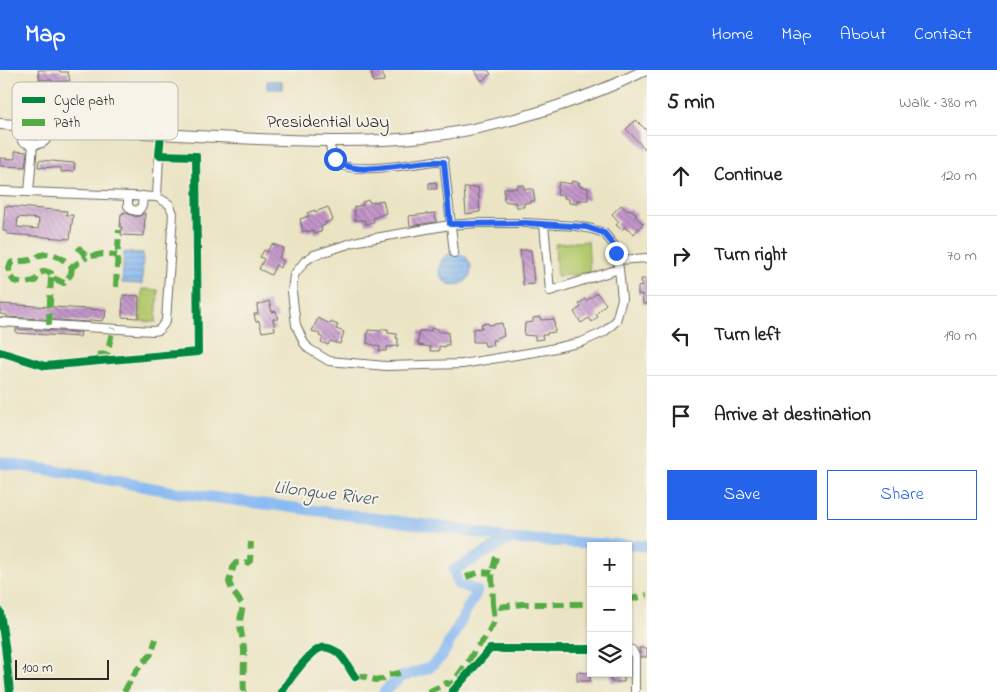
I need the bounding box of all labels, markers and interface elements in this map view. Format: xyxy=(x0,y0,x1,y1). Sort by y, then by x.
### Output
text: Map xyxy=(25,18,66,53)
text: Home xyxy=(712,22,753,48)
text: Map xyxy=(781,22,812,48)
text: About xyxy=(840,22,886,48)
text: Contact xyxy=(914,22,972,48)
legend xyxy=(12,82,178,140)
text: 5 min xyxy=(667,88,715,118)
text: Cycle path xyxy=(54,91,115,113)
text: Walk · 380 m xyxy=(899,91,977,115)
street label: Presidential Way xyxy=(267,110,389,136)
text: Path xyxy=(54,113,80,134)
route start xyxy=(324,148,347,171)
icon: ahead xyxy=(667,162,695,190)
text: Continue xyxy=(714,162,782,189)
text: 120 m xyxy=(941,164,977,188)
route end xyxy=(605,242,628,265)
icon: right xyxy=(667,242,695,270)
text: Turn right xyxy=(714,242,787,269)
text: 70 m xyxy=(947,244,977,268)
icon: left xyxy=(667,322,695,350)
text: Turn left xyxy=(714,322,781,349)
text: 190 m xyxy=(944,324,977,348)
icon: arrive xyxy=(667,402,695,430)
text: Arrive at destination xyxy=(714,402,871,429)
button: Save xyxy=(667,470,817,520)
button: Share xyxy=(827,470,977,520)
water label: Lilongwe River xyxy=(272,474,380,515)
map controls xyxy=(587,542,632,677)
button: + xyxy=(587,542,632,587)
button: − xyxy=(587,587,632,632)
button: layers xyxy=(587,632,632,677)
scale bar xyxy=(15,657,109,680)
text: 100 m xyxy=(22,658,53,679)

